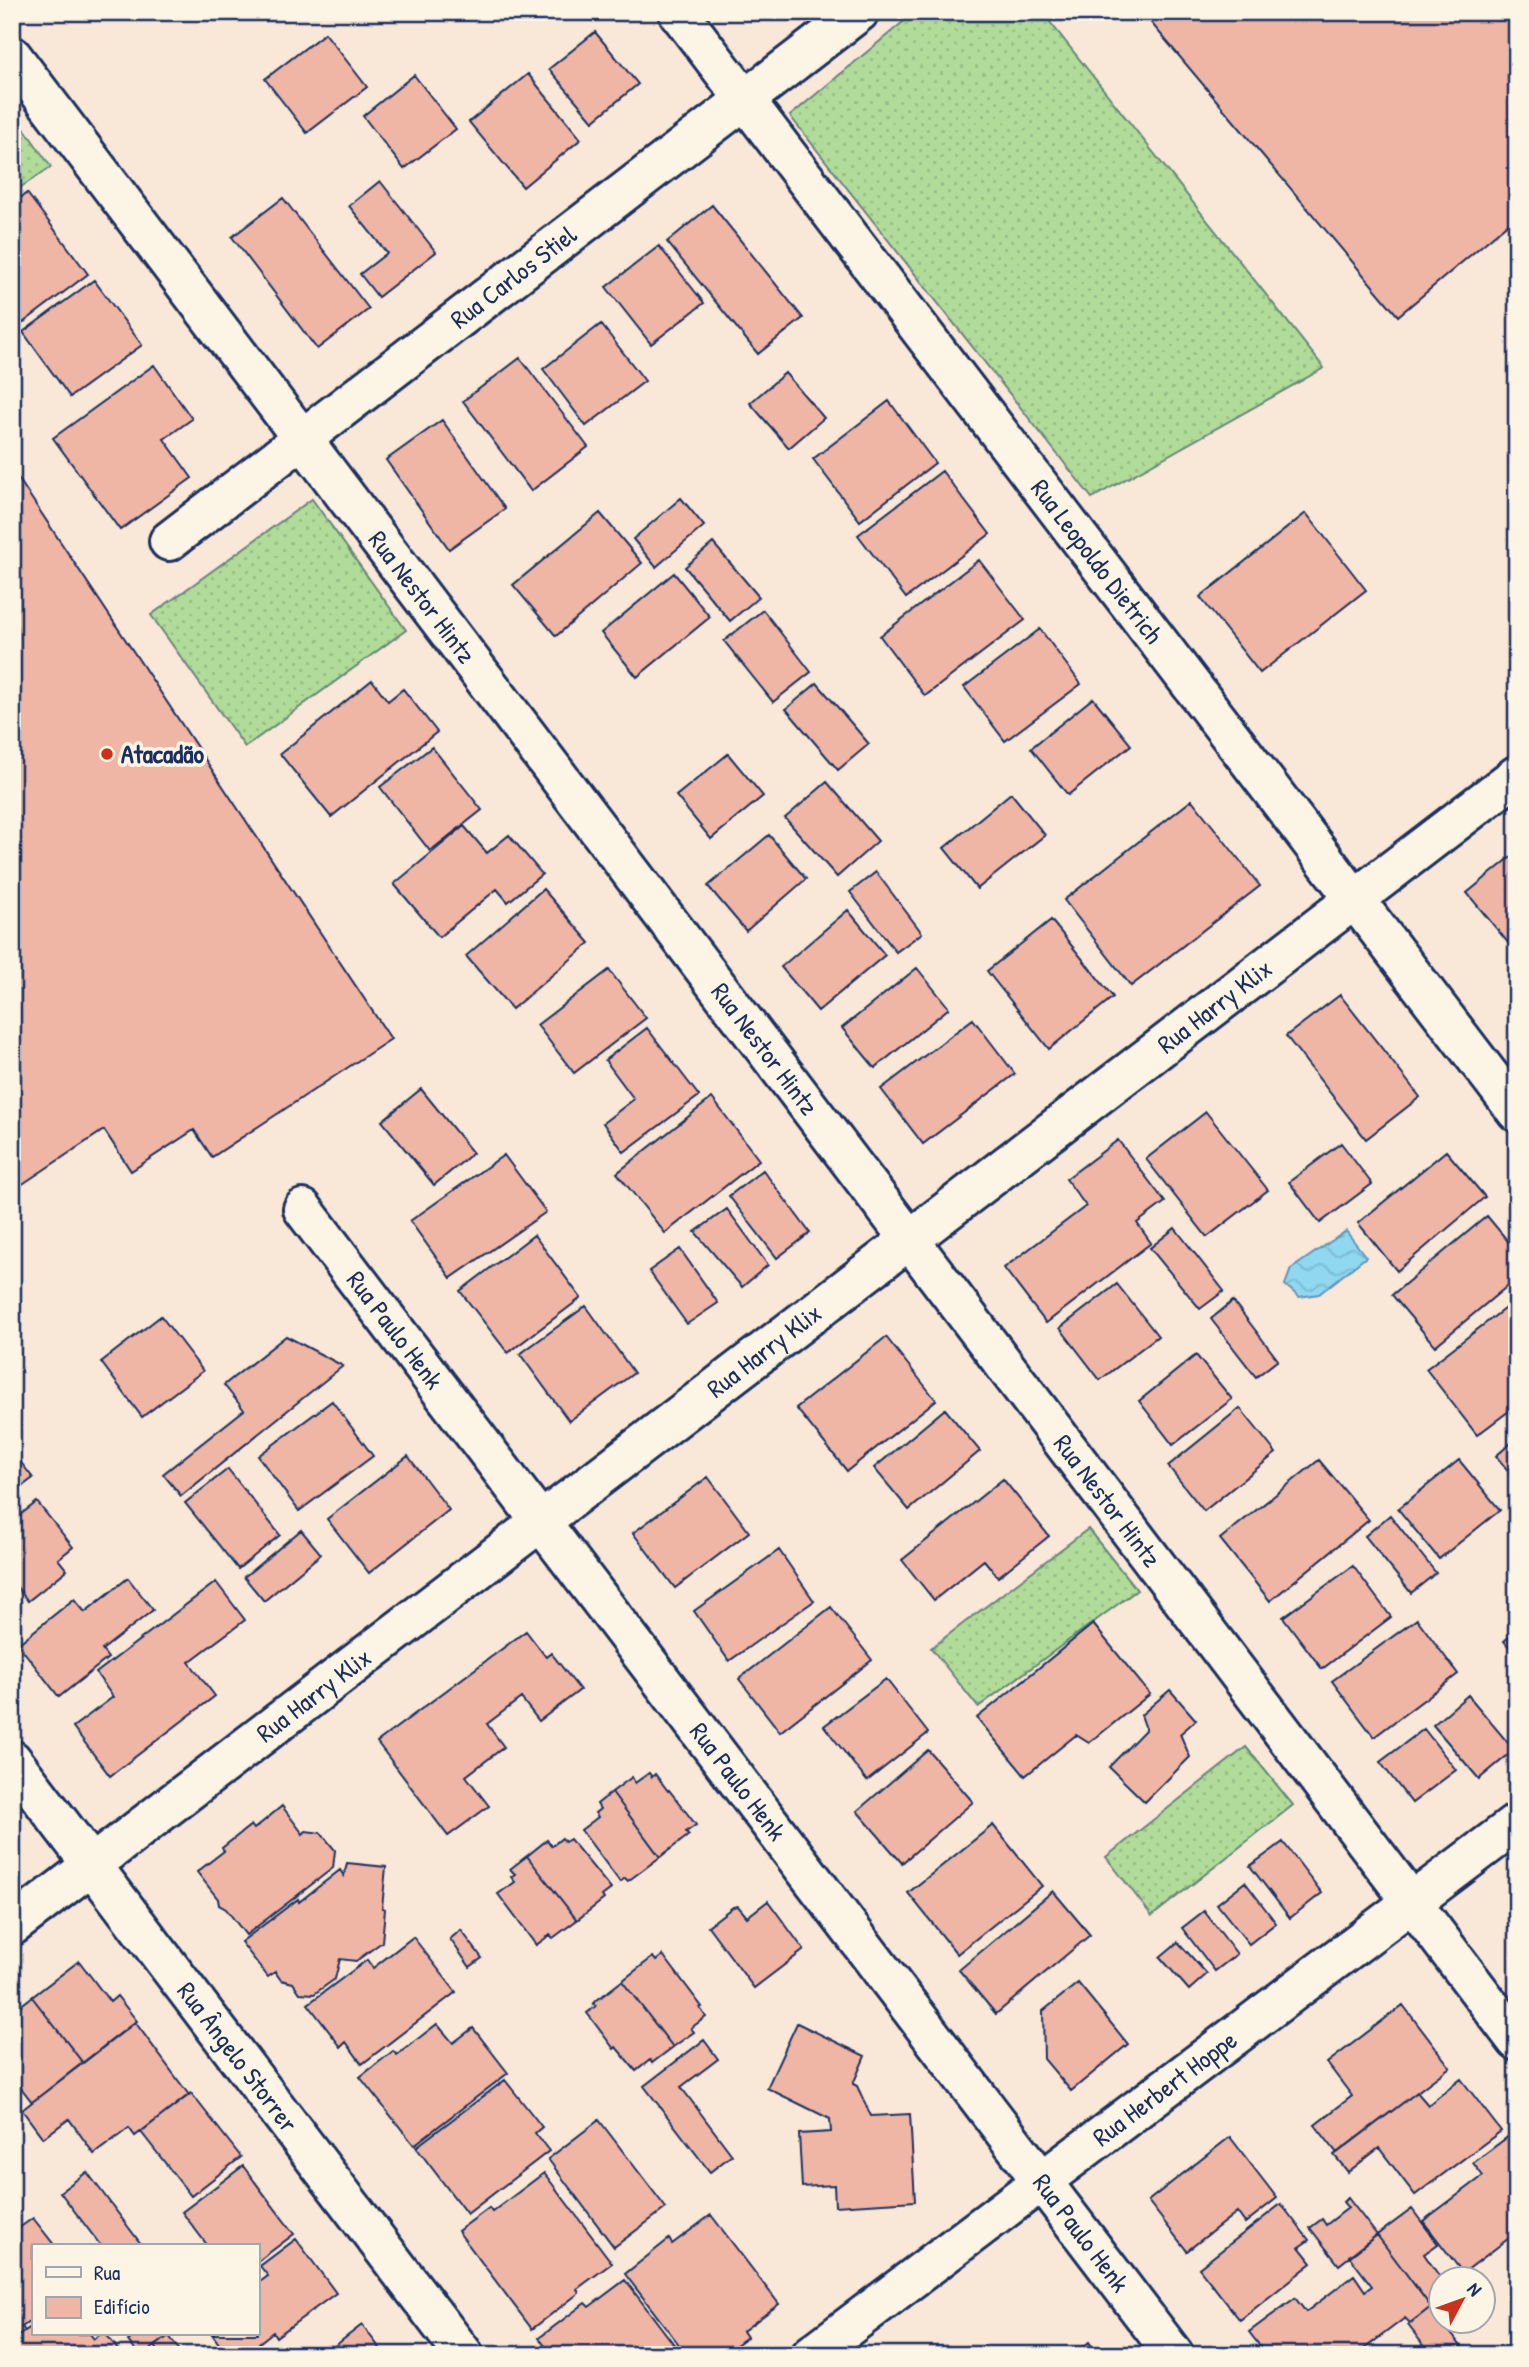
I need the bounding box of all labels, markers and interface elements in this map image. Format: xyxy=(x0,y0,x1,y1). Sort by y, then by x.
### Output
street label: Rua Carlos Stiel xyxy=(443,217,583,336)
street label: Rua Leopoldo Dietrich xyxy=(1023,472,1172,651)
street label: Rua Nestor Hintz xyxy=(361,523,484,670)
place label: Atacadão xyxy=(121,736,204,771)
marker: Atacadão xyxy=(99,746,115,762)
street label: Rua Harry Klix xyxy=(1150,951,1279,1061)
street label: Rua Nestor Hintz xyxy=(704,975,827,1122)
street label: Rua Paulo Henk xyxy=(339,1263,452,1396)
street label: Rua Harry Klix xyxy=(699,1295,828,1405)
street label: Rua Nestor Hintz xyxy=(1046,1427,1169,1574)
street label: Rua Harry Klix xyxy=(249,1640,378,1750)
street label: Rua Paulo Henk xyxy=(682,1715,795,1848)
street label: Rua Ângelo Storrer xyxy=(170,1974,306,2139)
street label: Rua Herbert Hoppe xyxy=(1085,2022,1244,2154)
street label: Rua Paulo Henk xyxy=(1025,2166,1138,2299)
legend xyxy=(32,2244,259,2336)
text: Rua xyxy=(94,2258,120,2287)
north arrow xyxy=(1428,2266,1498,2336)
text: N xyxy=(1462,2277,1488,2301)
text: Edifício xyxy=(94,2292,150,2321)

